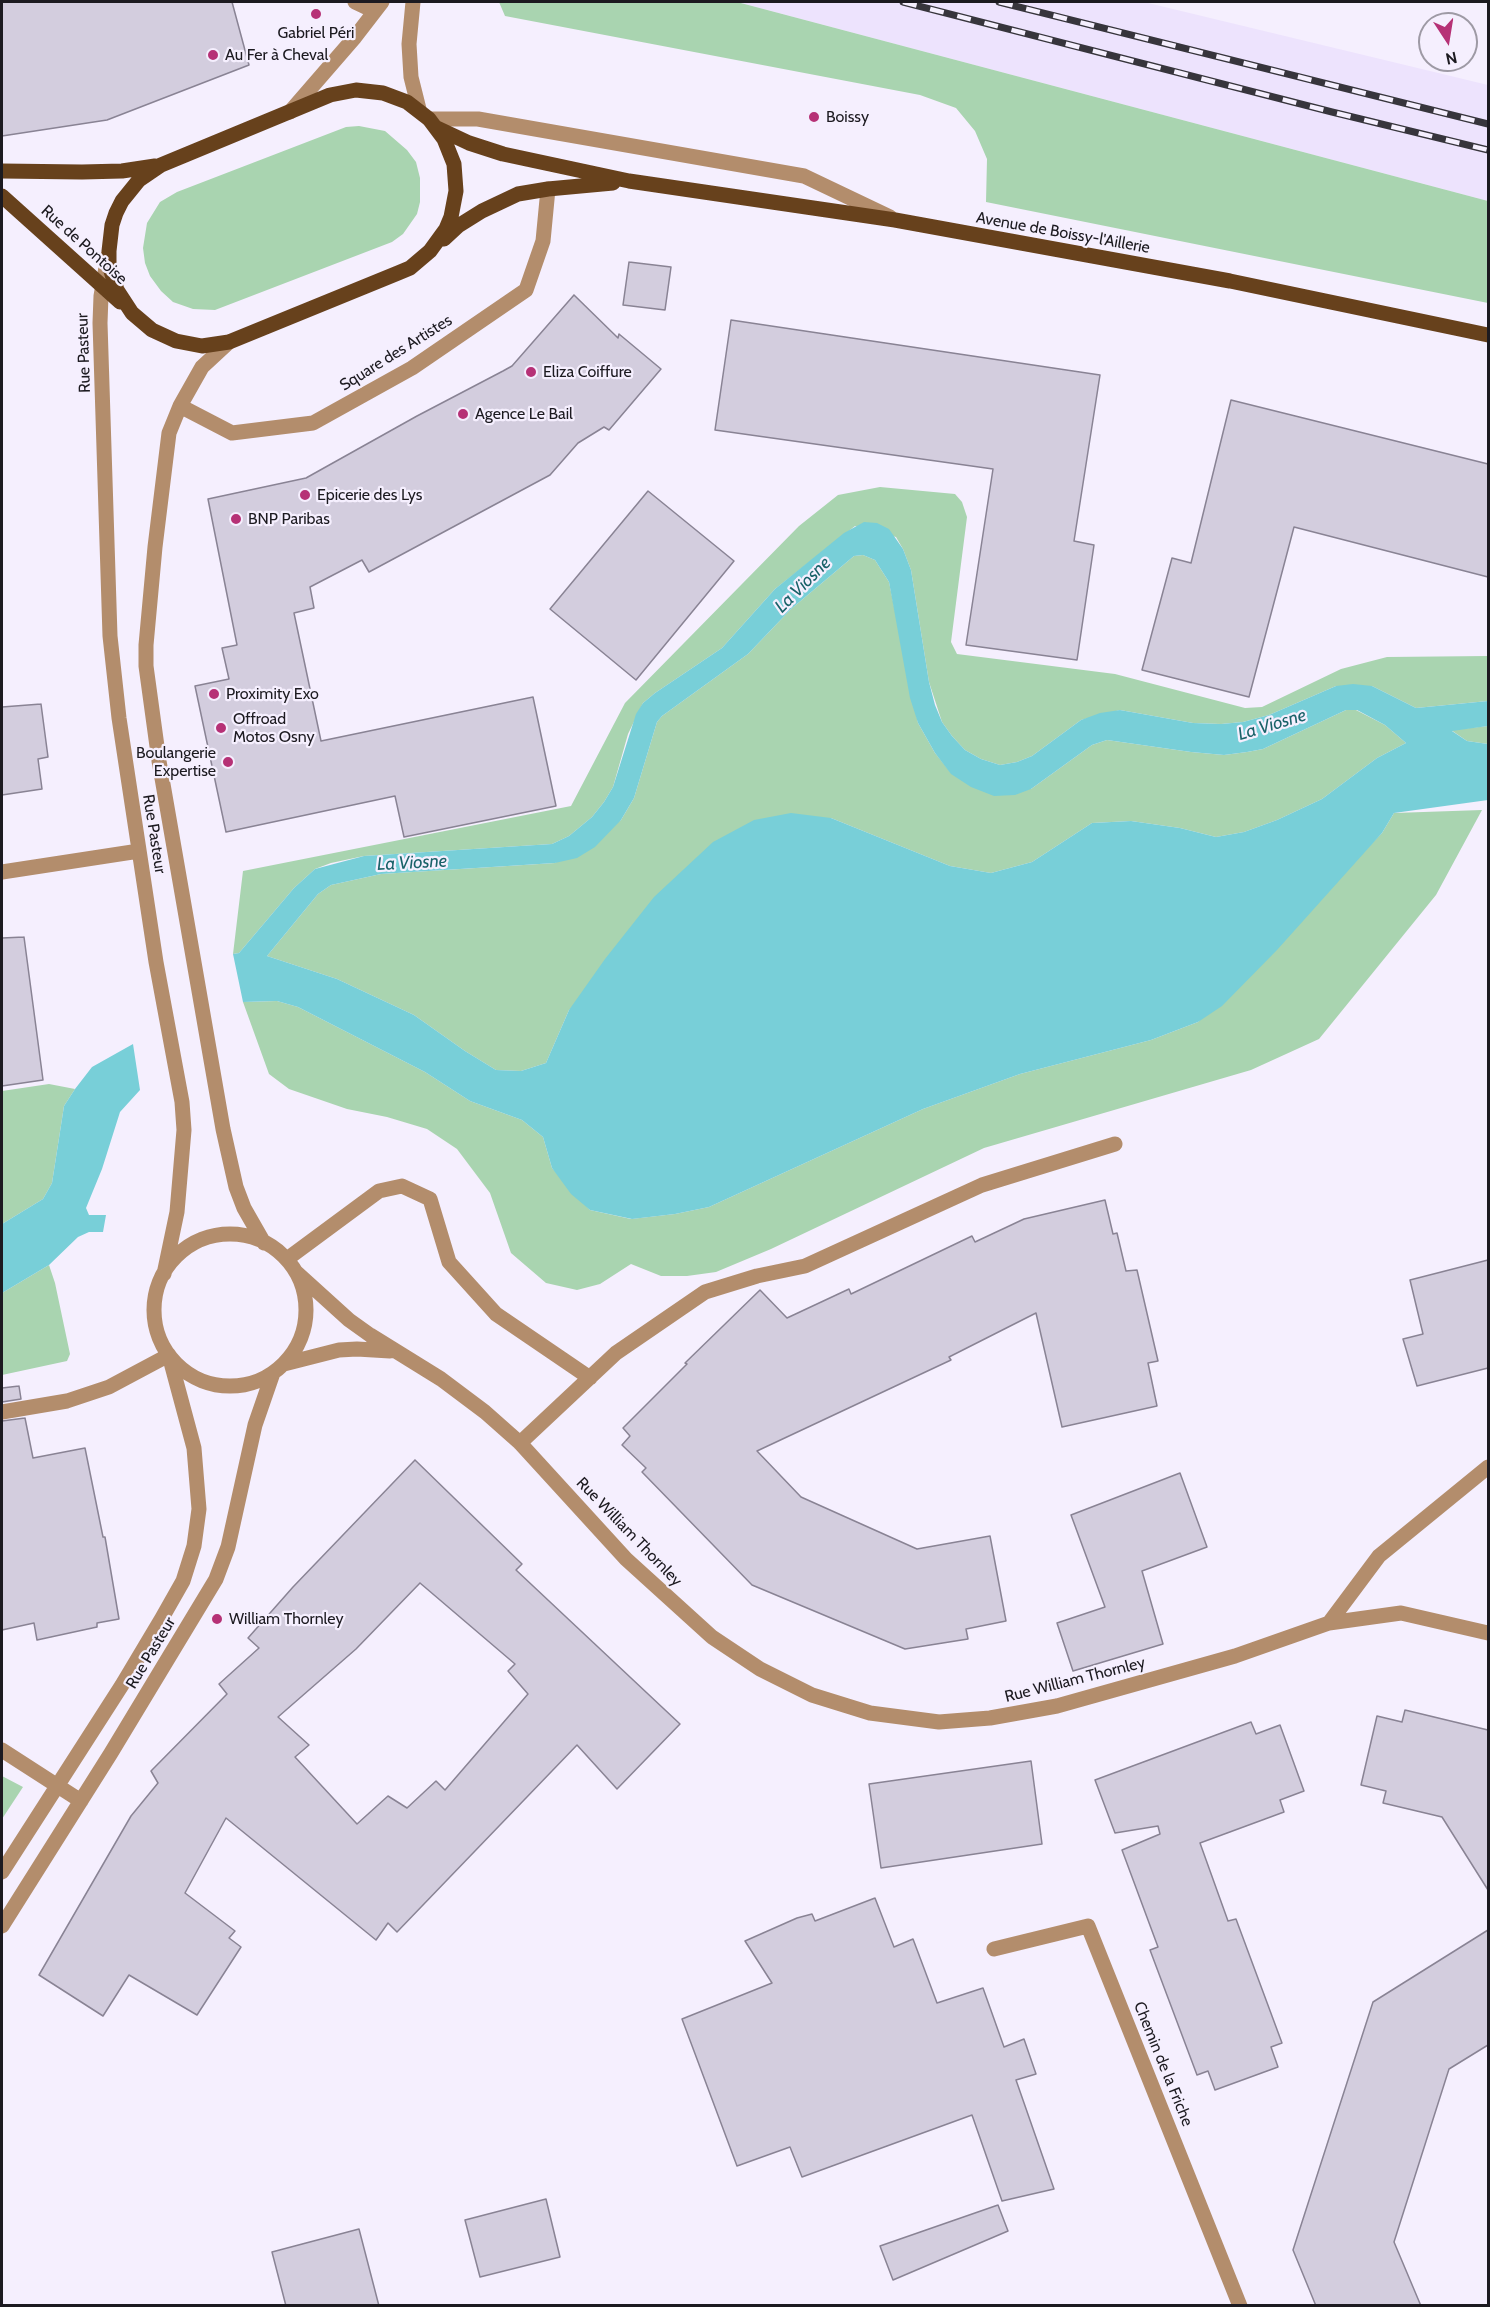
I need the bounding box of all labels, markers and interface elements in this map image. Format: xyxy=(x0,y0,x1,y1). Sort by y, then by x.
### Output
marker: Gabriel Péri xyxy=(309,7,323,21)
north arrow xyxy=(1418,12,1478,72)
place label: Gabriel Péri xyxy=(278,23,354,43)
place label: Au Fer à Cheval xyxy=(225,45,328,65)
marker: Au Fer à Cheval xyxy=(206,48,220,62)
text: N xyxy=(1444,48,1459,69)
place label: Boissy xyxy=(826,107,869,127)
marker: Boissy xyxy=(807,110,821,124)
street label: Rue de Pontoise xyxy=(37,201,131,289)
street label: Avenue de Boissy-l'Aillerie xyxy=(975,208,1151,258)
street label: Square des Artistes xyxy=(336,311,456,395)
street label: Rue Pasteur xyxy=(73,313,95,393)
place label: Eliza Coiffure xyxy=(543,362,632,382)
marker: Eliza Coiffure xyxy=(524,365,538,379)
place label: Agence Le Bail xyxy=(475,404,573,424)
marker: Agence Le Bail xyxy=(456,407,470,421)
place label: Epicerie des Lys xyxy=(317,485,422,505)
marker: Epicerie des Lys xyxy=(298,488,312,502)
place label: BNP Paribas xyxy=(248,509,330,529)
marker: BNP Paribas xyxy=(229,512,243,526)
water label: La Viosne xyxy=(771,553,835,617)
place label: Proximity Exo xyxy=(226,684,319,704)
marker: Proximity Exo xyxy=(207,687,221,701)
water label: La Viosne xyxy=(1235,704,1309,746)
place label: Offroad Motos Osny xyxy=(233,709,314,747)
marker: Offroad Motos Osny xyxy=(214,721,228,735)
place label: Boulangerie Expertise xyxy=(136,743,216,781)
marker: Boulangerie Expertise xyxy=(221,755,235,769)
street label: Rue Pasteur xyxy=(138,793,170,875)
water label: La Viosne xyxy=(376,850,448,876)
street label: Rue William Thornley xyxy=(572,1473,686,1591)
place label: William Thornley xyxy=(229,1609,343,1629)
marker: William Thornley xyxy=(210,1612,224,1626)
street label: Rue Pasteur xyxy=(122,1614,180,1692)
street label: Rue William Thornley xyxy=(1003,1653,1147,1707)
street label: Chemin de la Friche xyxy=(1129,1999,1197,2129)

